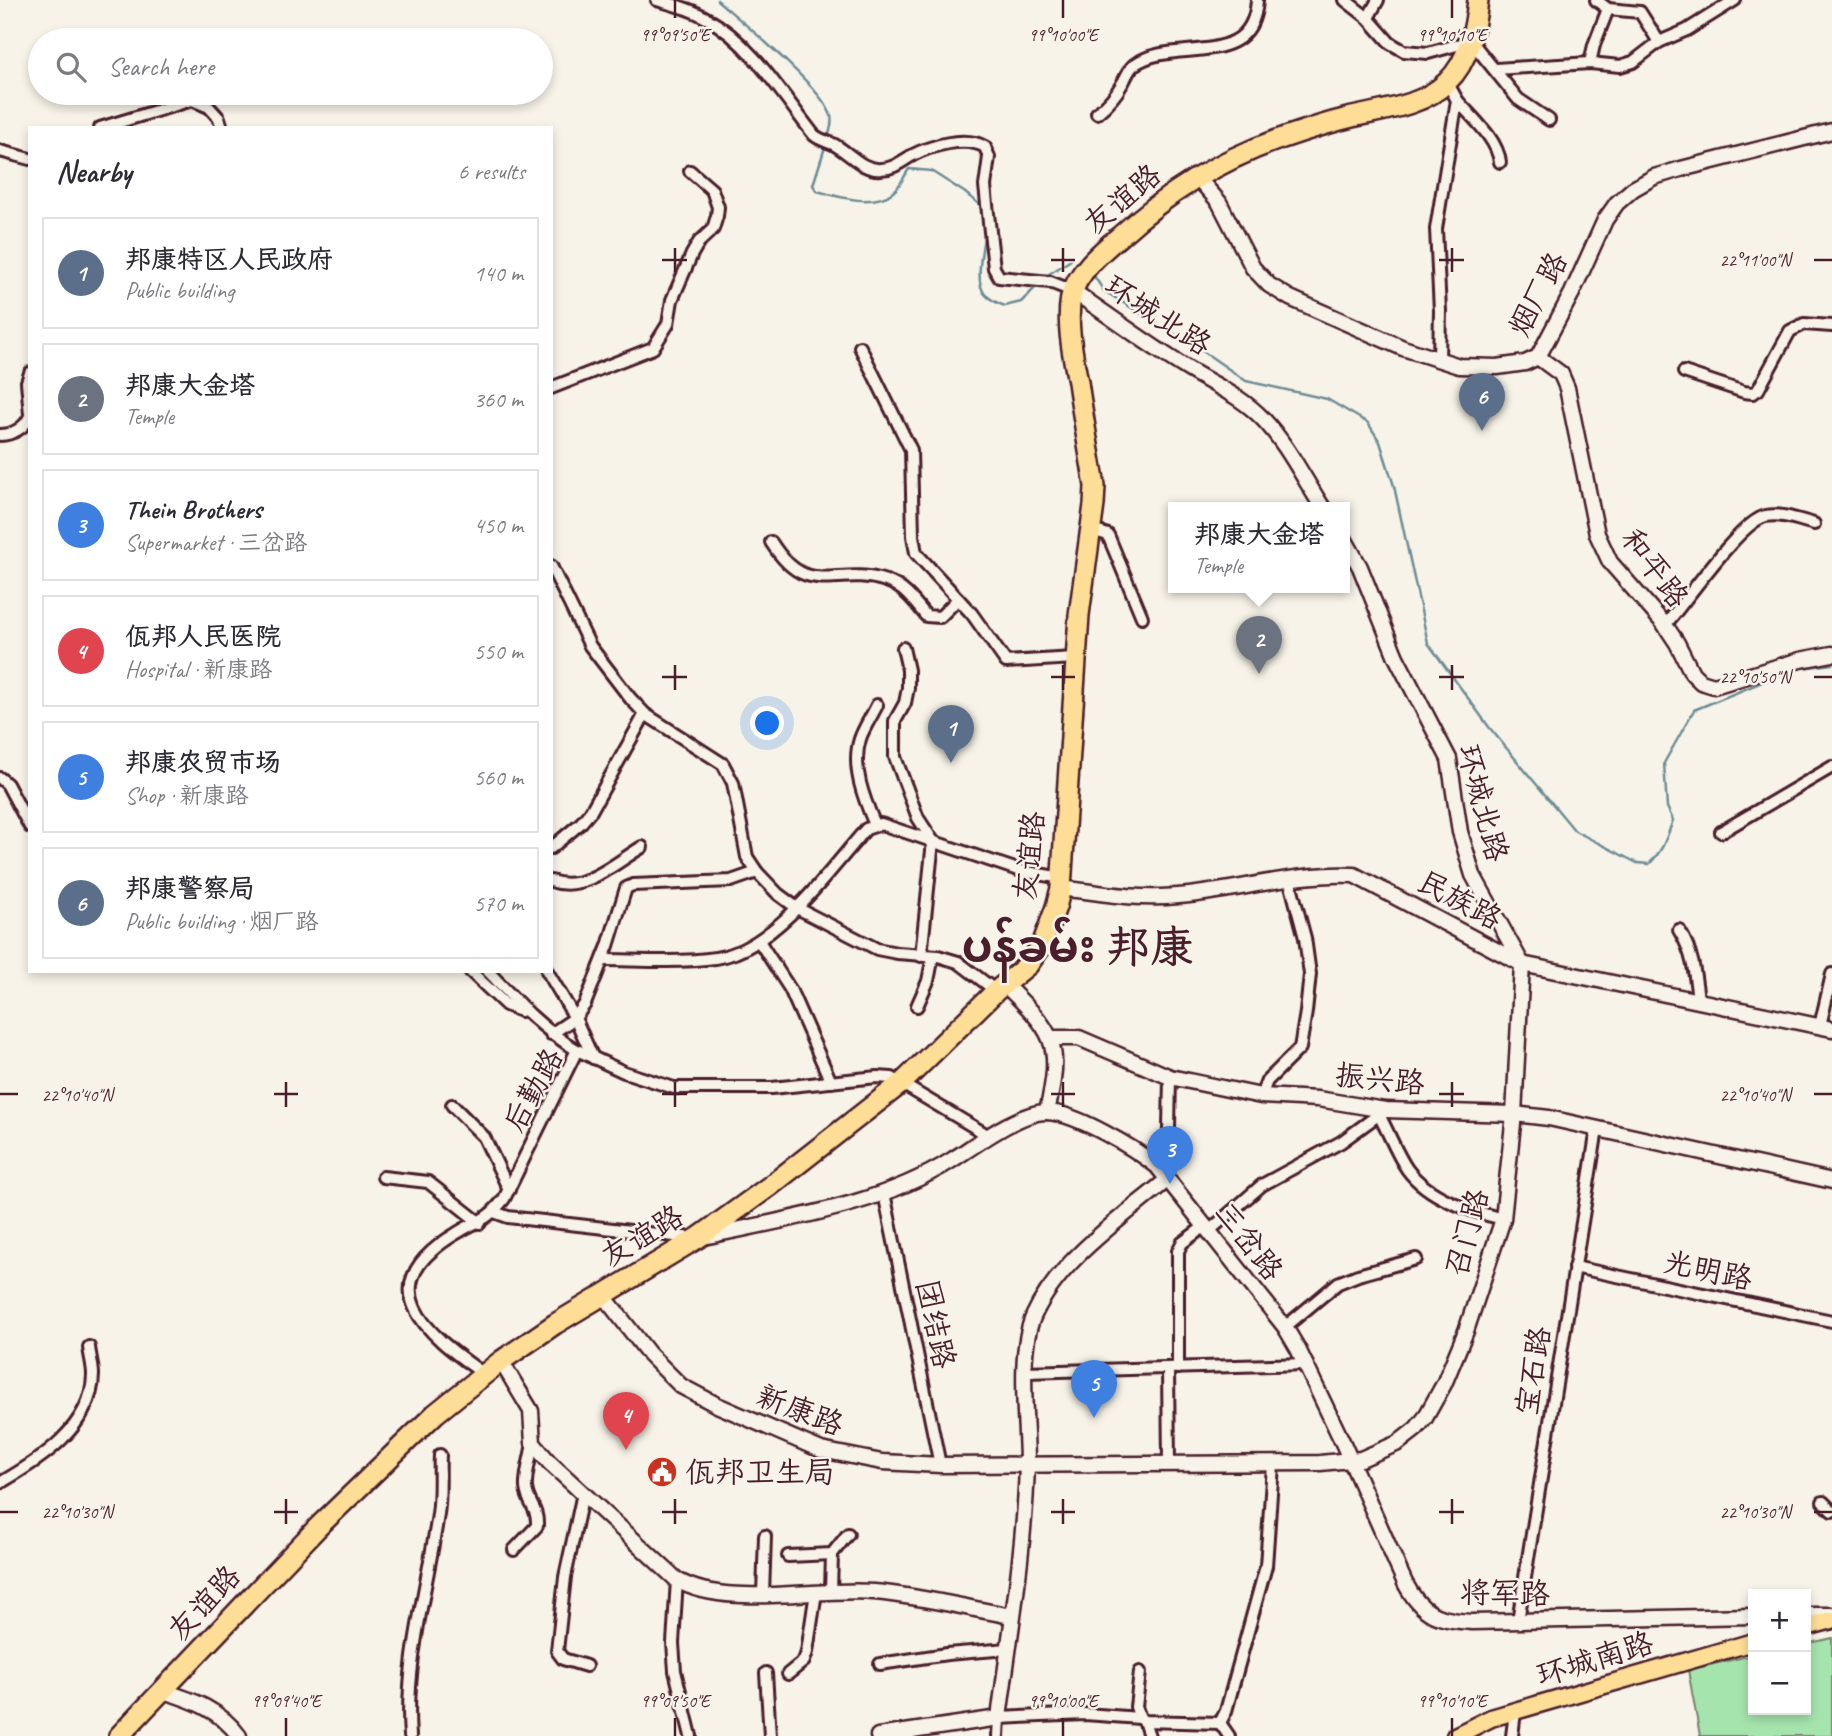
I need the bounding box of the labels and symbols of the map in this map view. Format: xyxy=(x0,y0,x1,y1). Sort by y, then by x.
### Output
text: 99°09'50"E xyxy=(640,24,712,46)
text: 99°10'00"E xyxy=(1028,24,1100,46)
text: 99°10'10"E xyxy=(1417,24,1489,46)
street label: 友谊路 xyxy=(1075,156,1169,242)
street label: 烟厂路 xyxy=(1500,245,1576,343)
text: 22°11'00"N xyxy=(1720,249,1794,271)
street label: 环城北路 xyxy=(1097,266,1219,364)
pin: 6 xyxy=(1459,373,1505,431)
street label: 和平路 xyxy=(1613,521,1697,615)
pin: 2 xyxy=(1236,616,1282,674)
text: 22°10'50"N xyxy=(1720,666,1794,688)
pin: 1 xyxy=(928,705,974,763)
your location xyxy=(750,706,784,740)
street label: 环城北路 xyxy=(1449,740,1517,866)
street label: 友谊路 xyxy=(1005,809,1053,903)
street label: 民族路 xyxy=(1411,862,1509,938)
district label: ပန်ခမ်း 邦康 xyxy=(962,916,1194,983)
street label: 后勤路 xyxy=(495,1041,571,1139)
street label: 振兴路 xyxy=(1333,1055,1427,1103)
text: 22°10'40"N xyxy=(42,1084,116,1106)
text: 22°10'40"N xyxy=(1720,1084,1794,1106)
pin: 3 xyxy=(1147,1126,1193,1184)
street label: 召门路 xyxy=(1437,1185,1497,1281)
street label: 三岔路 xyxy=(1206,1194,1292,1288)
street label: 友谊路 xyxy=(594,1197,690,1275)
street label: 光明路 xyxy=(1660,1242,1756,1298)
street label: 团结路 xyxy=(908,1276,964,1372)
street label: 宝石路 xyxy=(1507,1324,1559,1418)
pin: 5 xyxy=(1071,1360,1117,1418)
street label: 新康路 xyxy=(751,1376,849,1444)
pin: 4 xyxy=(603,1392,649,1450)
place label: 佤邦卫生局 xyxy=(685,1453,835,1491)
public building icon: 佤邦卫生局 xyxy=(645,1455,679,1489)
text: 22°10'30"N xyxy=(42,1501,116,1523)
text: 22°10'30"N xyxy=(1720,1501,1794,1523)
street label: 友谊路 xyxy=(159,1557,249,1649)
street label: 将军路 xyxy=(1460,1573,1550,1613)
street label: 环城南路 xyxy=(1532,1623,1658,1695)
text: 99°09'40"E xyxy=(251,1690,323,1712)
text: 99°09'50"E xyxy=(640,1690,712,1712)
text: 99°10'00"E xyxy=(1028,1690,1100,1712)
text: 99°10'10"E xyxy=(1417,1690,1489,1712)

